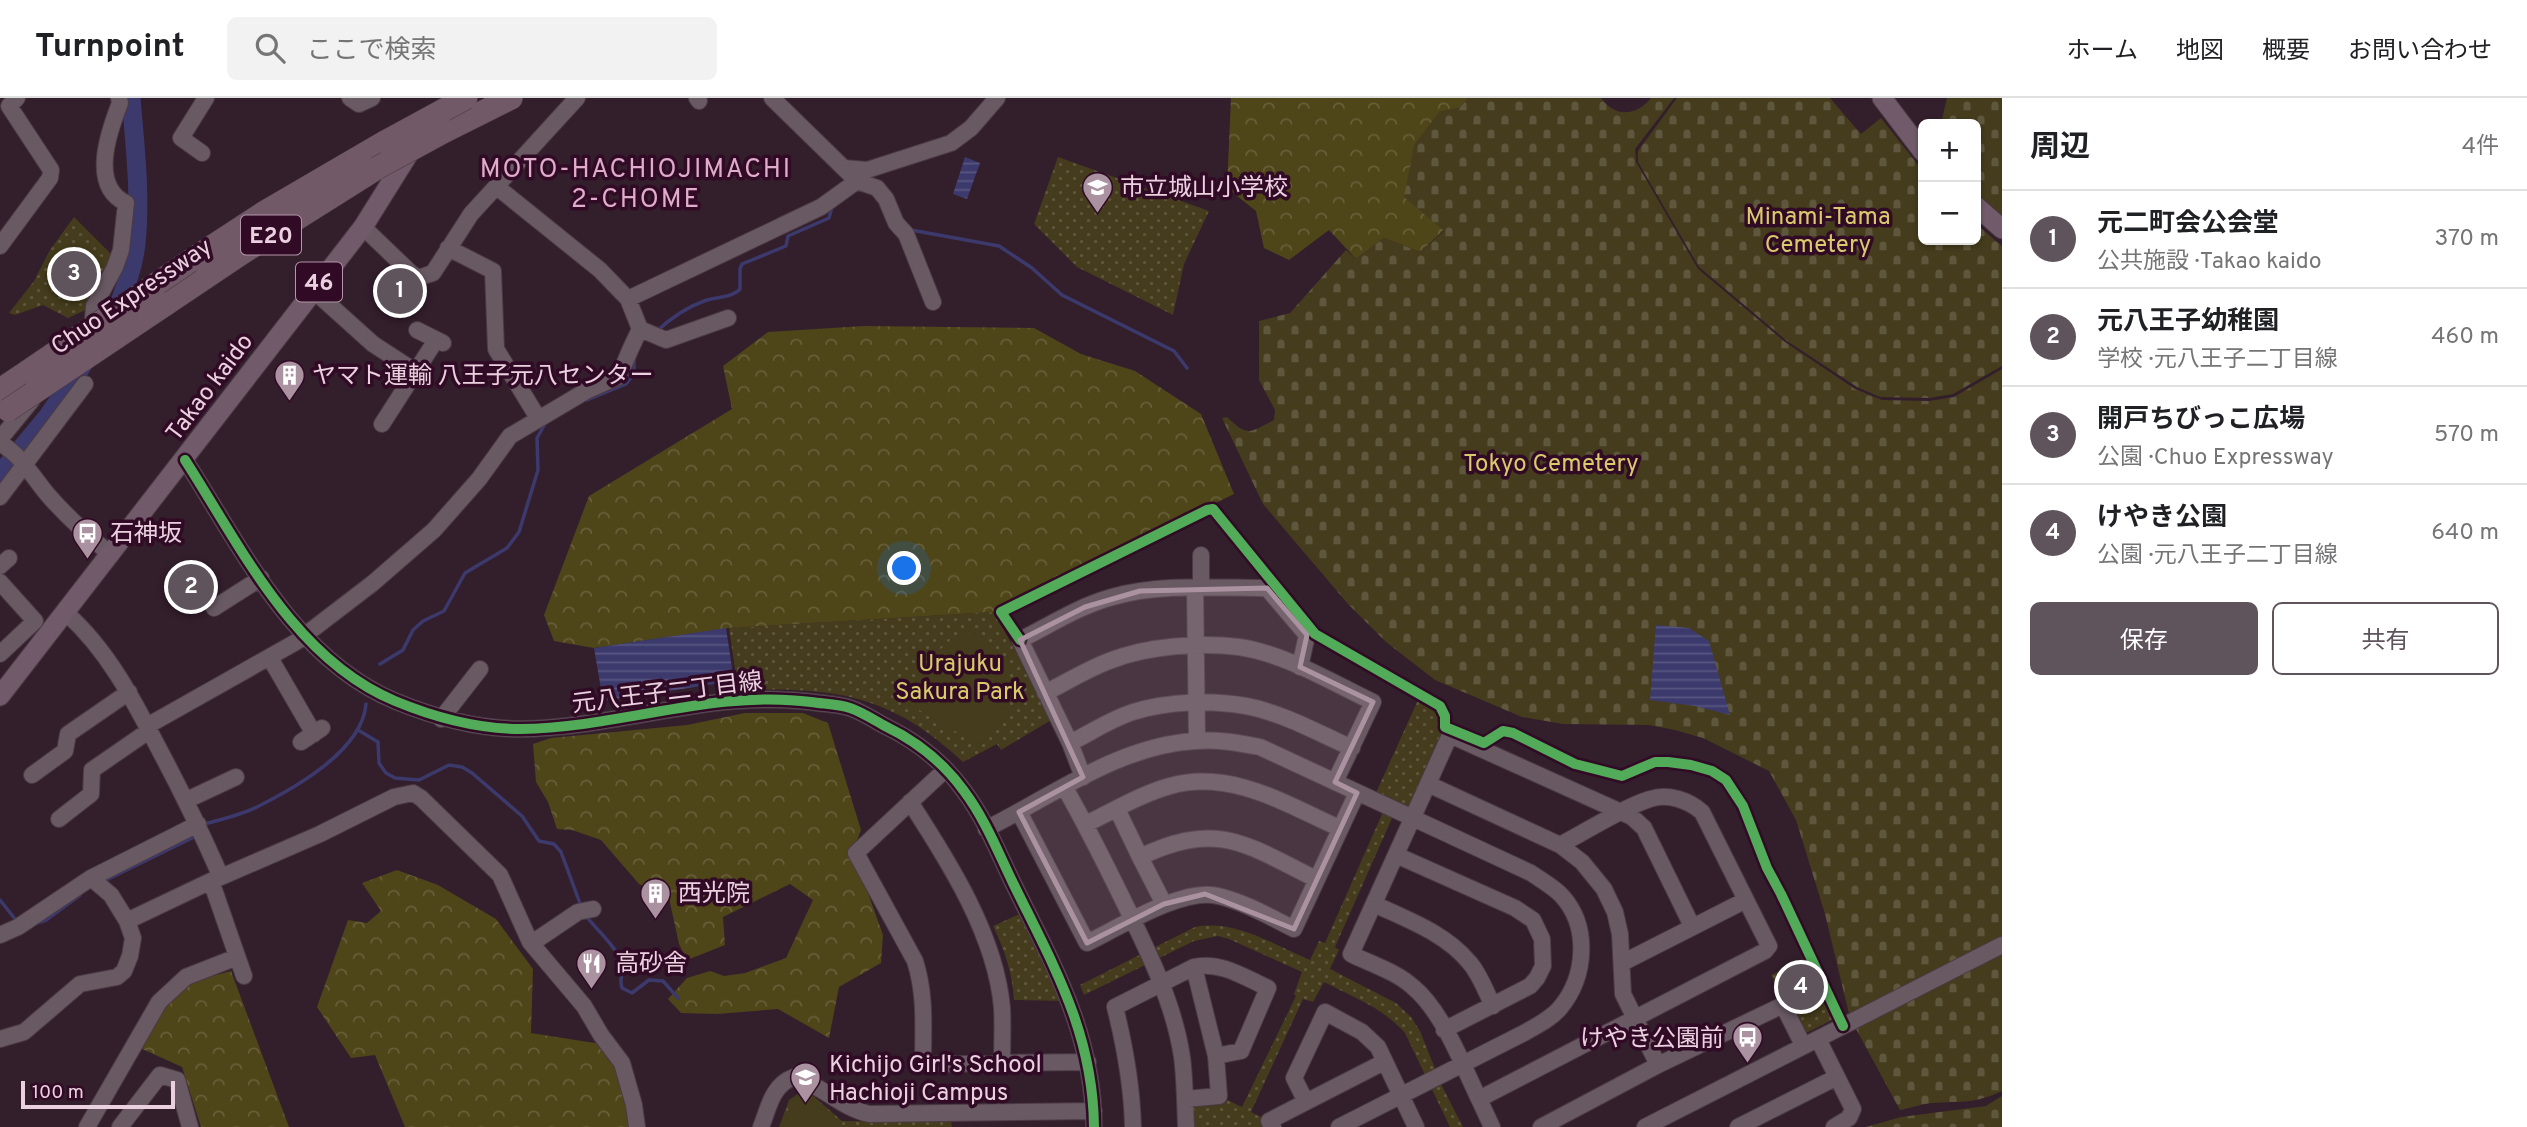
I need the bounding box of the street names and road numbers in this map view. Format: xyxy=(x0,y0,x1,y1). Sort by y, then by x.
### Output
road number: E20 xyxy=(241,216,301,254)
street label: Chuo Expressway xyxy=(46,233,218,363)
road number: 46 xyxy=(296,262,342,302)
street label: Takao kaido xyxy=(160,328,261,448)
street label: 元八王子二丁目線 xyxy=(570,667,764,721)

